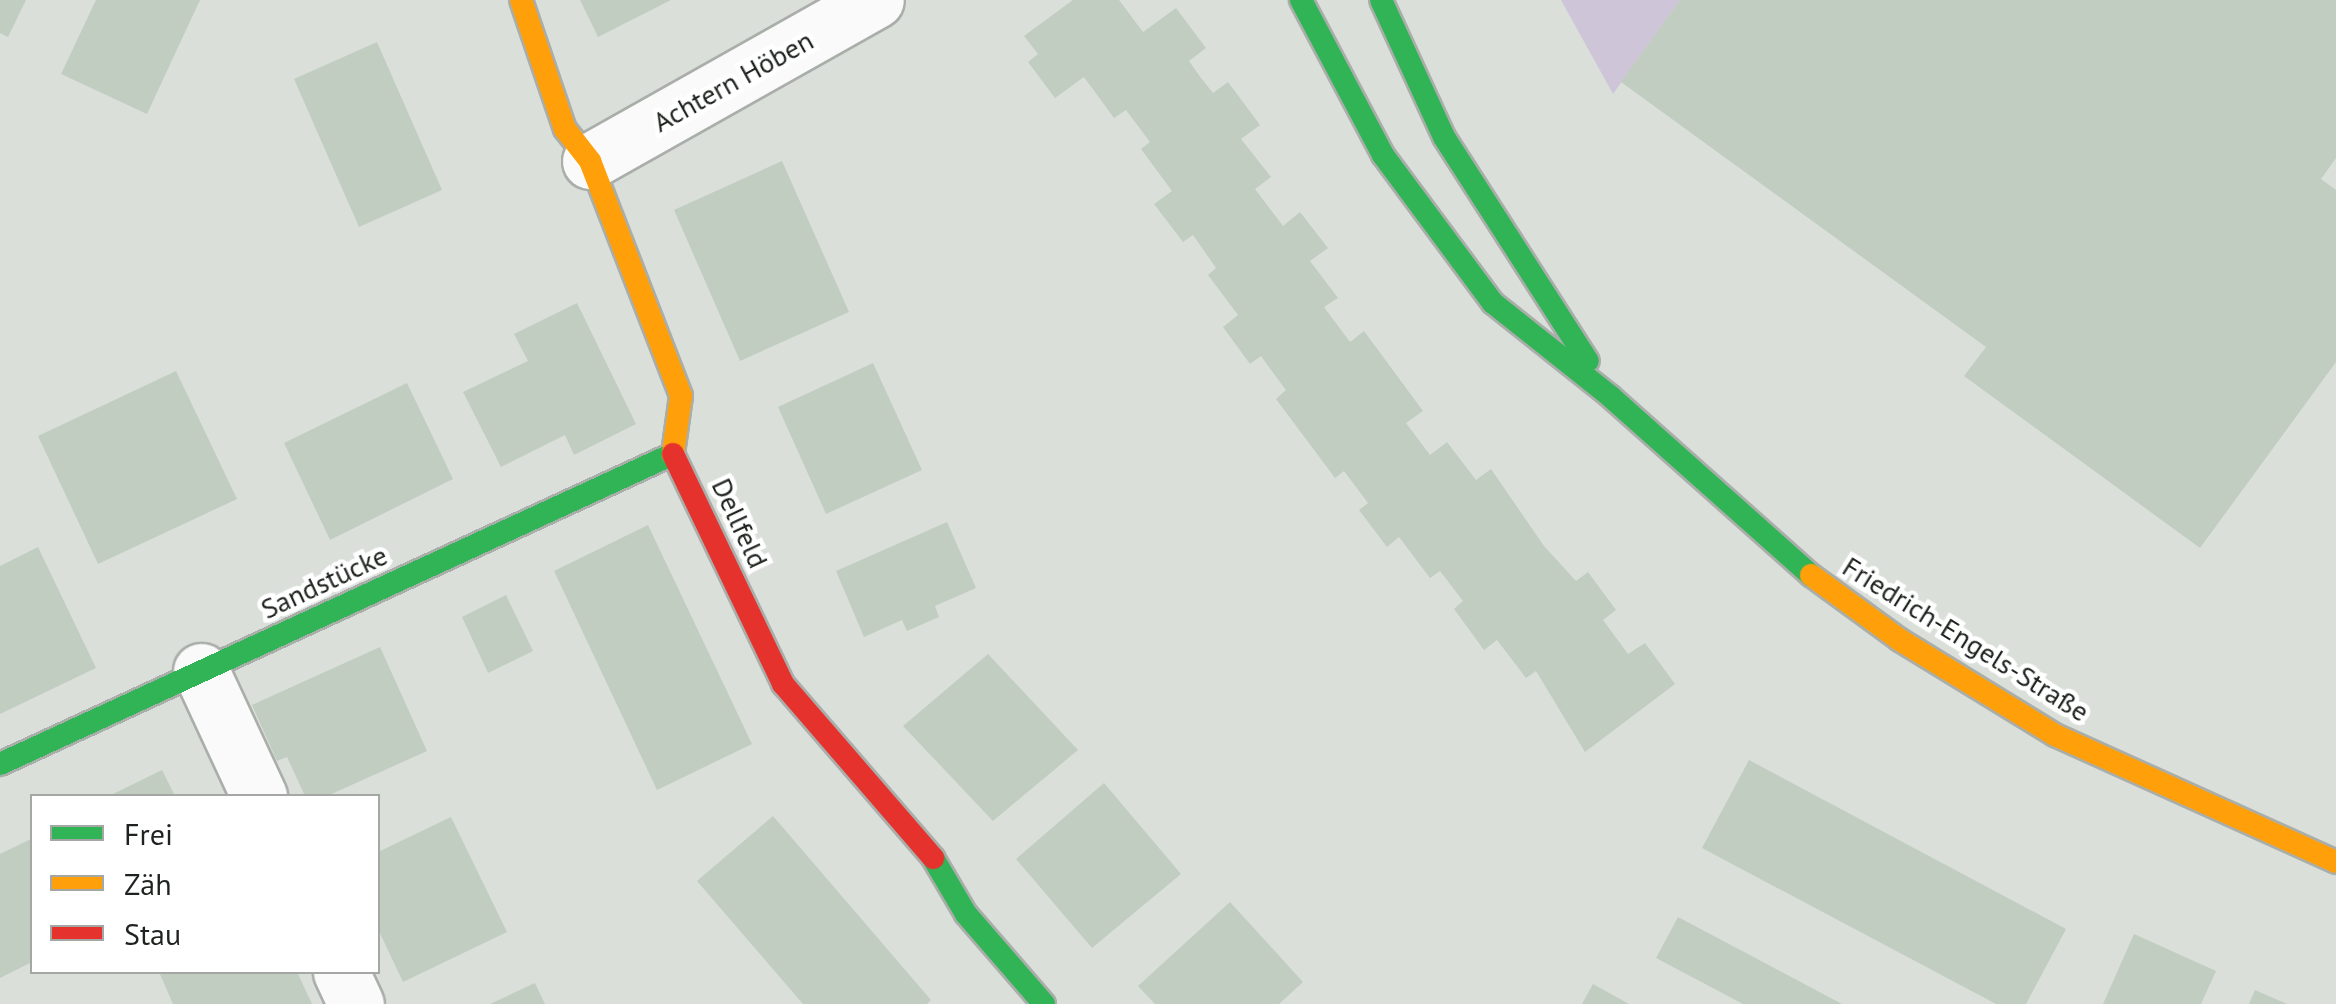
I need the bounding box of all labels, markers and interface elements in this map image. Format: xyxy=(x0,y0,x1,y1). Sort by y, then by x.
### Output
street label: Achtern Höben xyxy=(647,23,819,139)
street label: Dellfeld xyxy=(705,473,775,573)
street label: Sandstücke xyxy=(256,538,392,626)
street label: Friedrich-Engels-Straße xyxy=(1837,549,2095,729)
legend xyxy=(30,794,380,974)
text: Frei xyxy=(124,814,173,853)
text: Zäh xyxy=(124,864,172,903)
text: Stau xyxy=(124,914,181,953)

